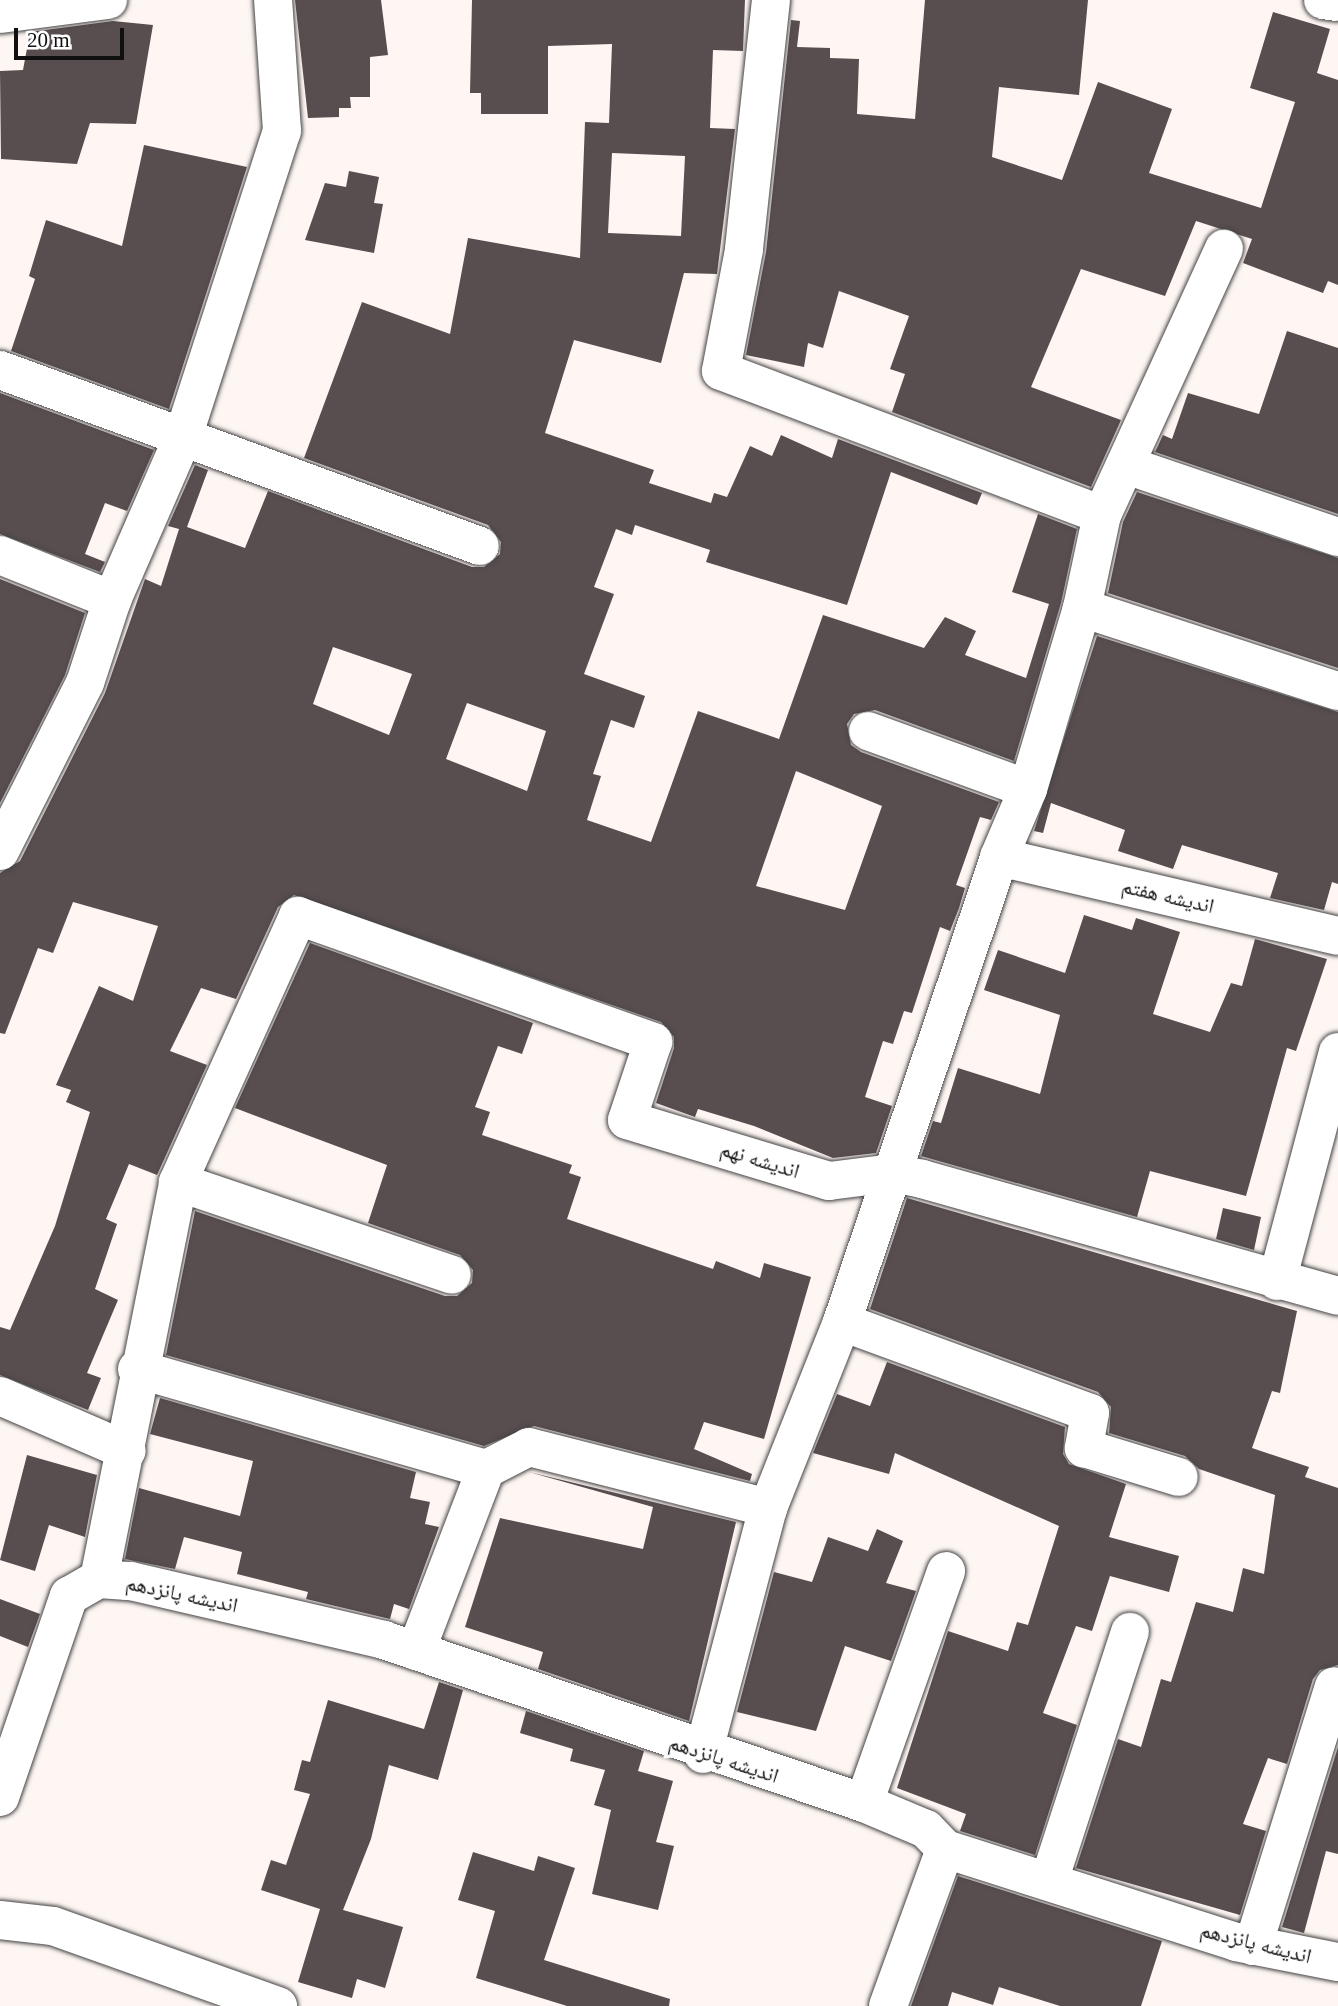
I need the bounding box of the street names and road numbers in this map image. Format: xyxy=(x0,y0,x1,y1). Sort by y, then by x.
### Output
street label: اندیشه هفتم xyxy=(1119,873,1217,919)
street label: اندیشه نهم xyxy=(717,1136,803,1184)
street label: اندیشه پانزدهم xyxy=(124,1570,240,1618)
street label: اندیشه پانزدهم xyxy=(666,1729,782,1789)
street label: اندیشه پانزدهم xyxy=(1198,1917,1314,1969)

